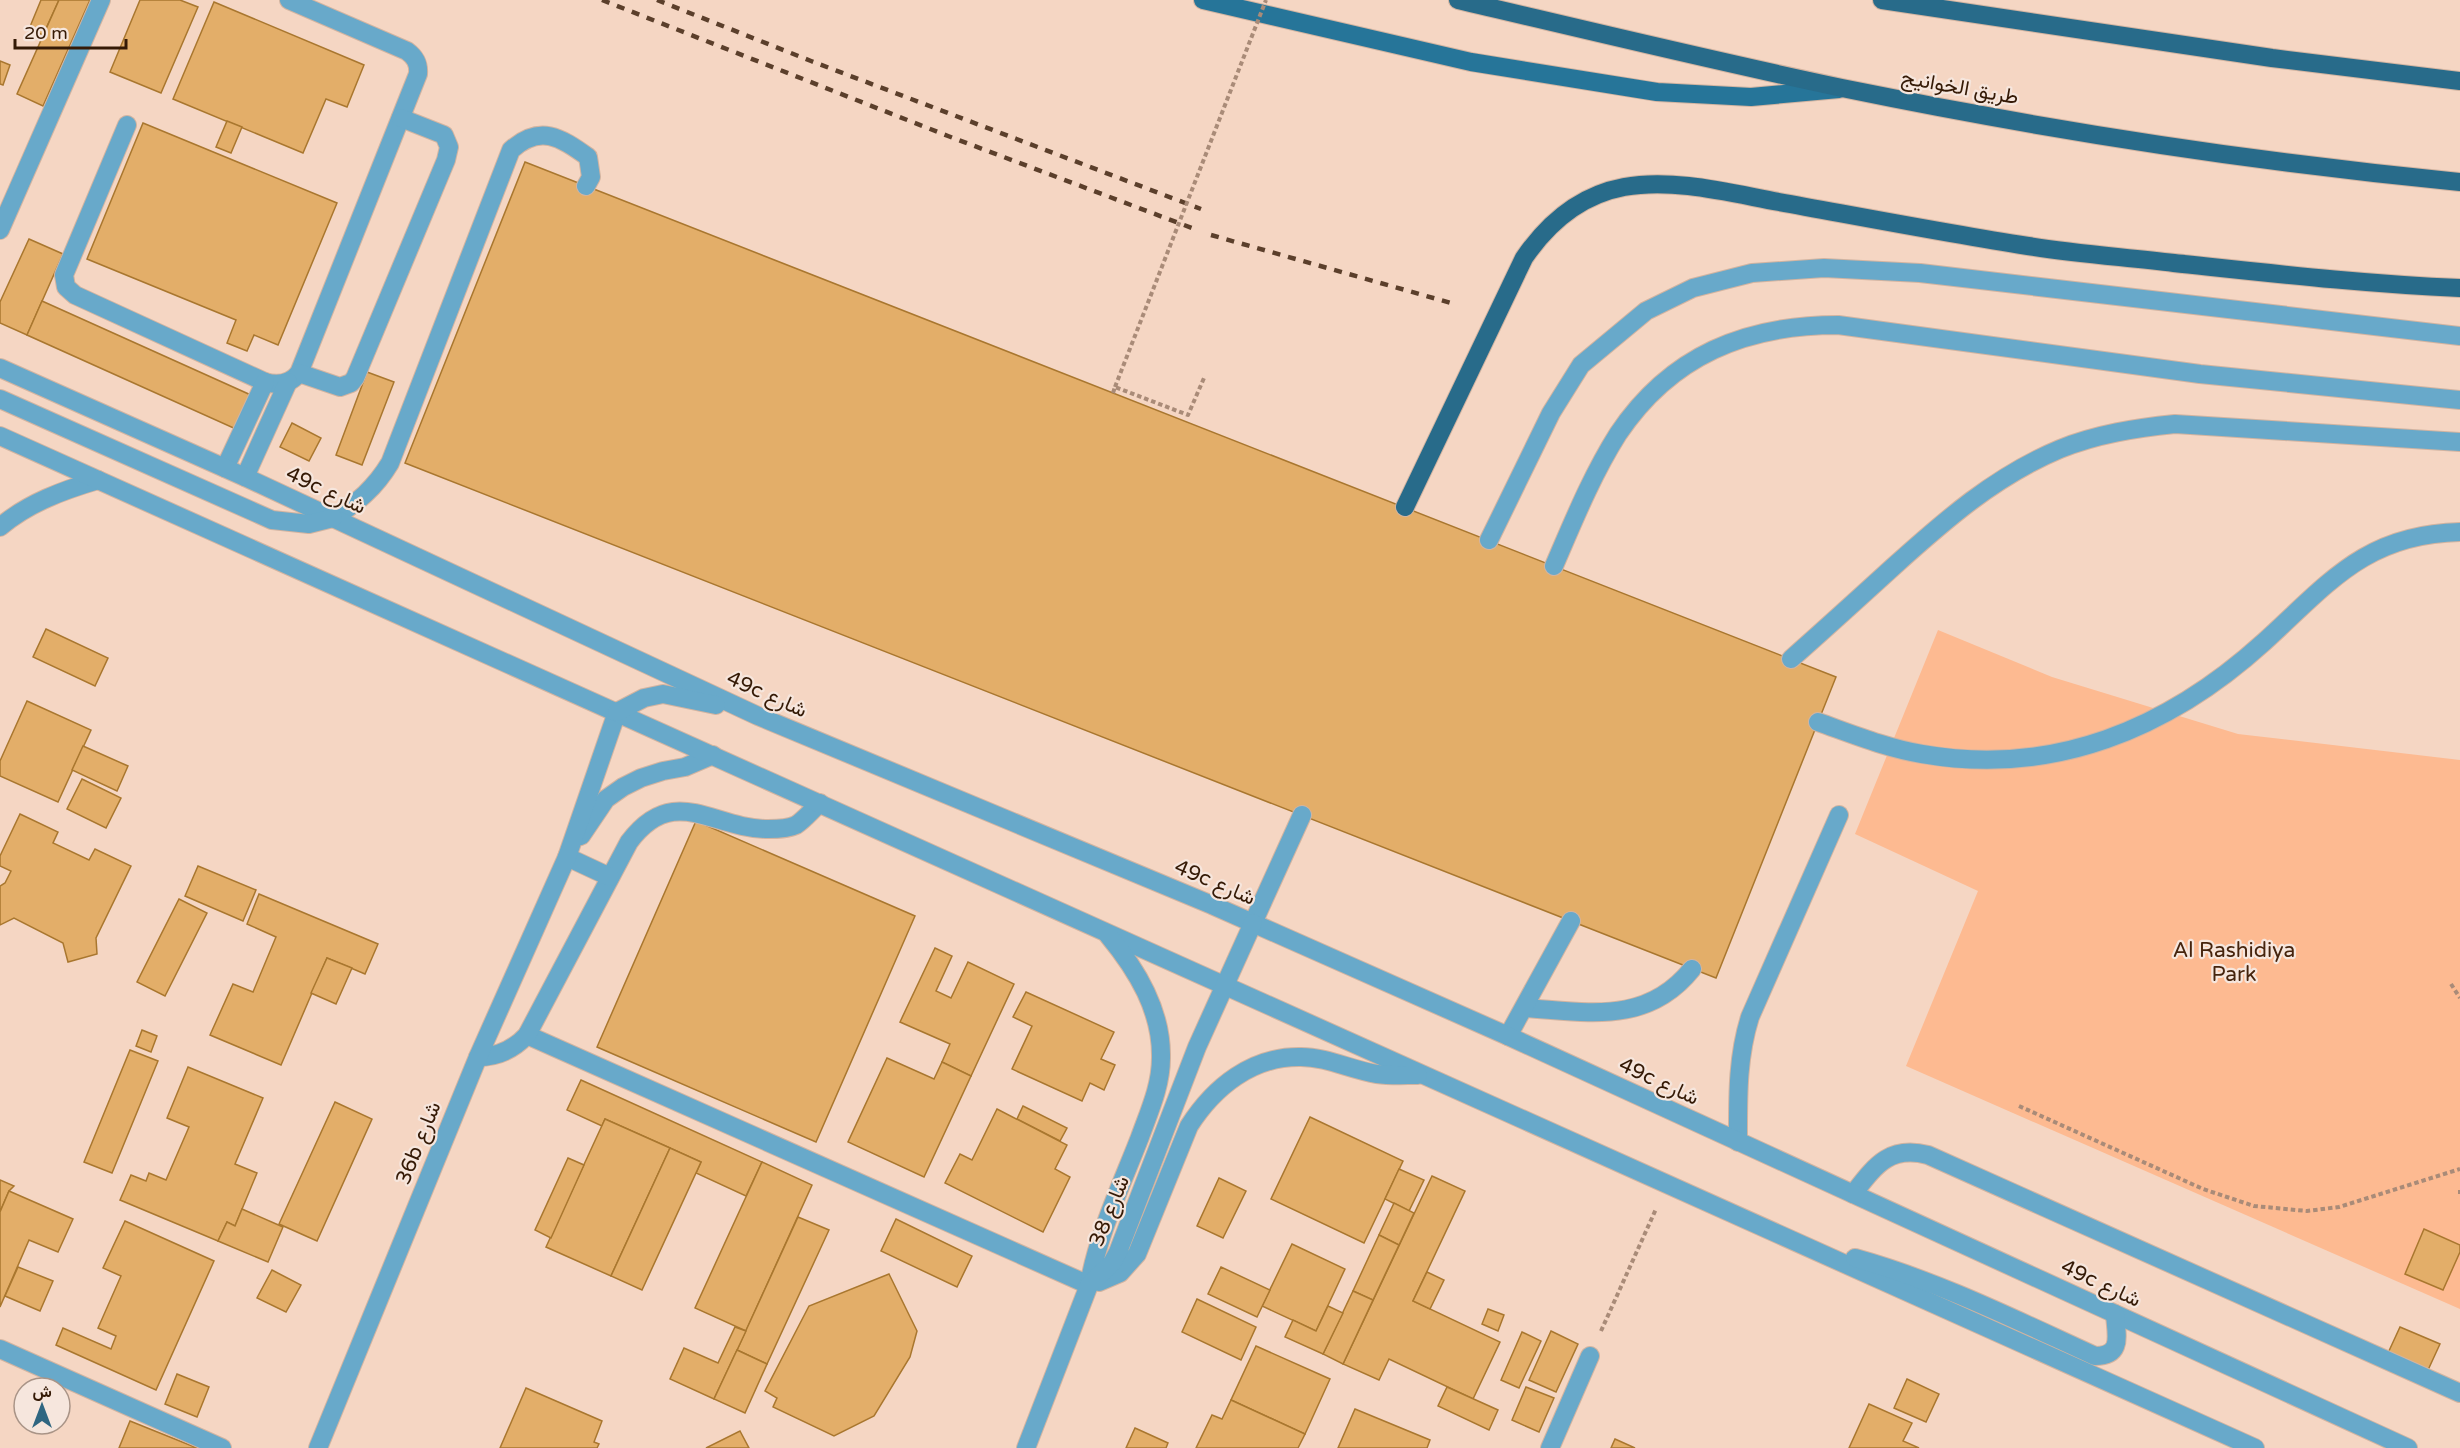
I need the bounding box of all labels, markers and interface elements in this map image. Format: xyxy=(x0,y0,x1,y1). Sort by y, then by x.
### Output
scale bar xyxy=(15,12,126,50)
text: 20 m xyxy=(24,22,68,44)
street label: طريق الخوانيج xyxy=(1899,65,2020,111)
street label: 49c شارع xyxy=(281,461,370,521)
street label: 49c شارع xyxy=(722,666,811,724)
street label: 49c شارع xyxy=(1170,854,1259,912)
park label: Al Rashidiya Park xyxy=(2173,938,2295,987)
street label: 49c شارع xyxy=(1614,1052,1703,1112)
street label: 36b شارع xyxy=(391,1098,447,1189)
street label: شارع 38 xyxy=(1084,1172,1136,1251)
street label: 49c شارع xyxy=(2056,1254,2145,1314)
north arrow xyxy=(12,1376,72,1436)
text: ش xyxy=(32,1382,52,1402)

